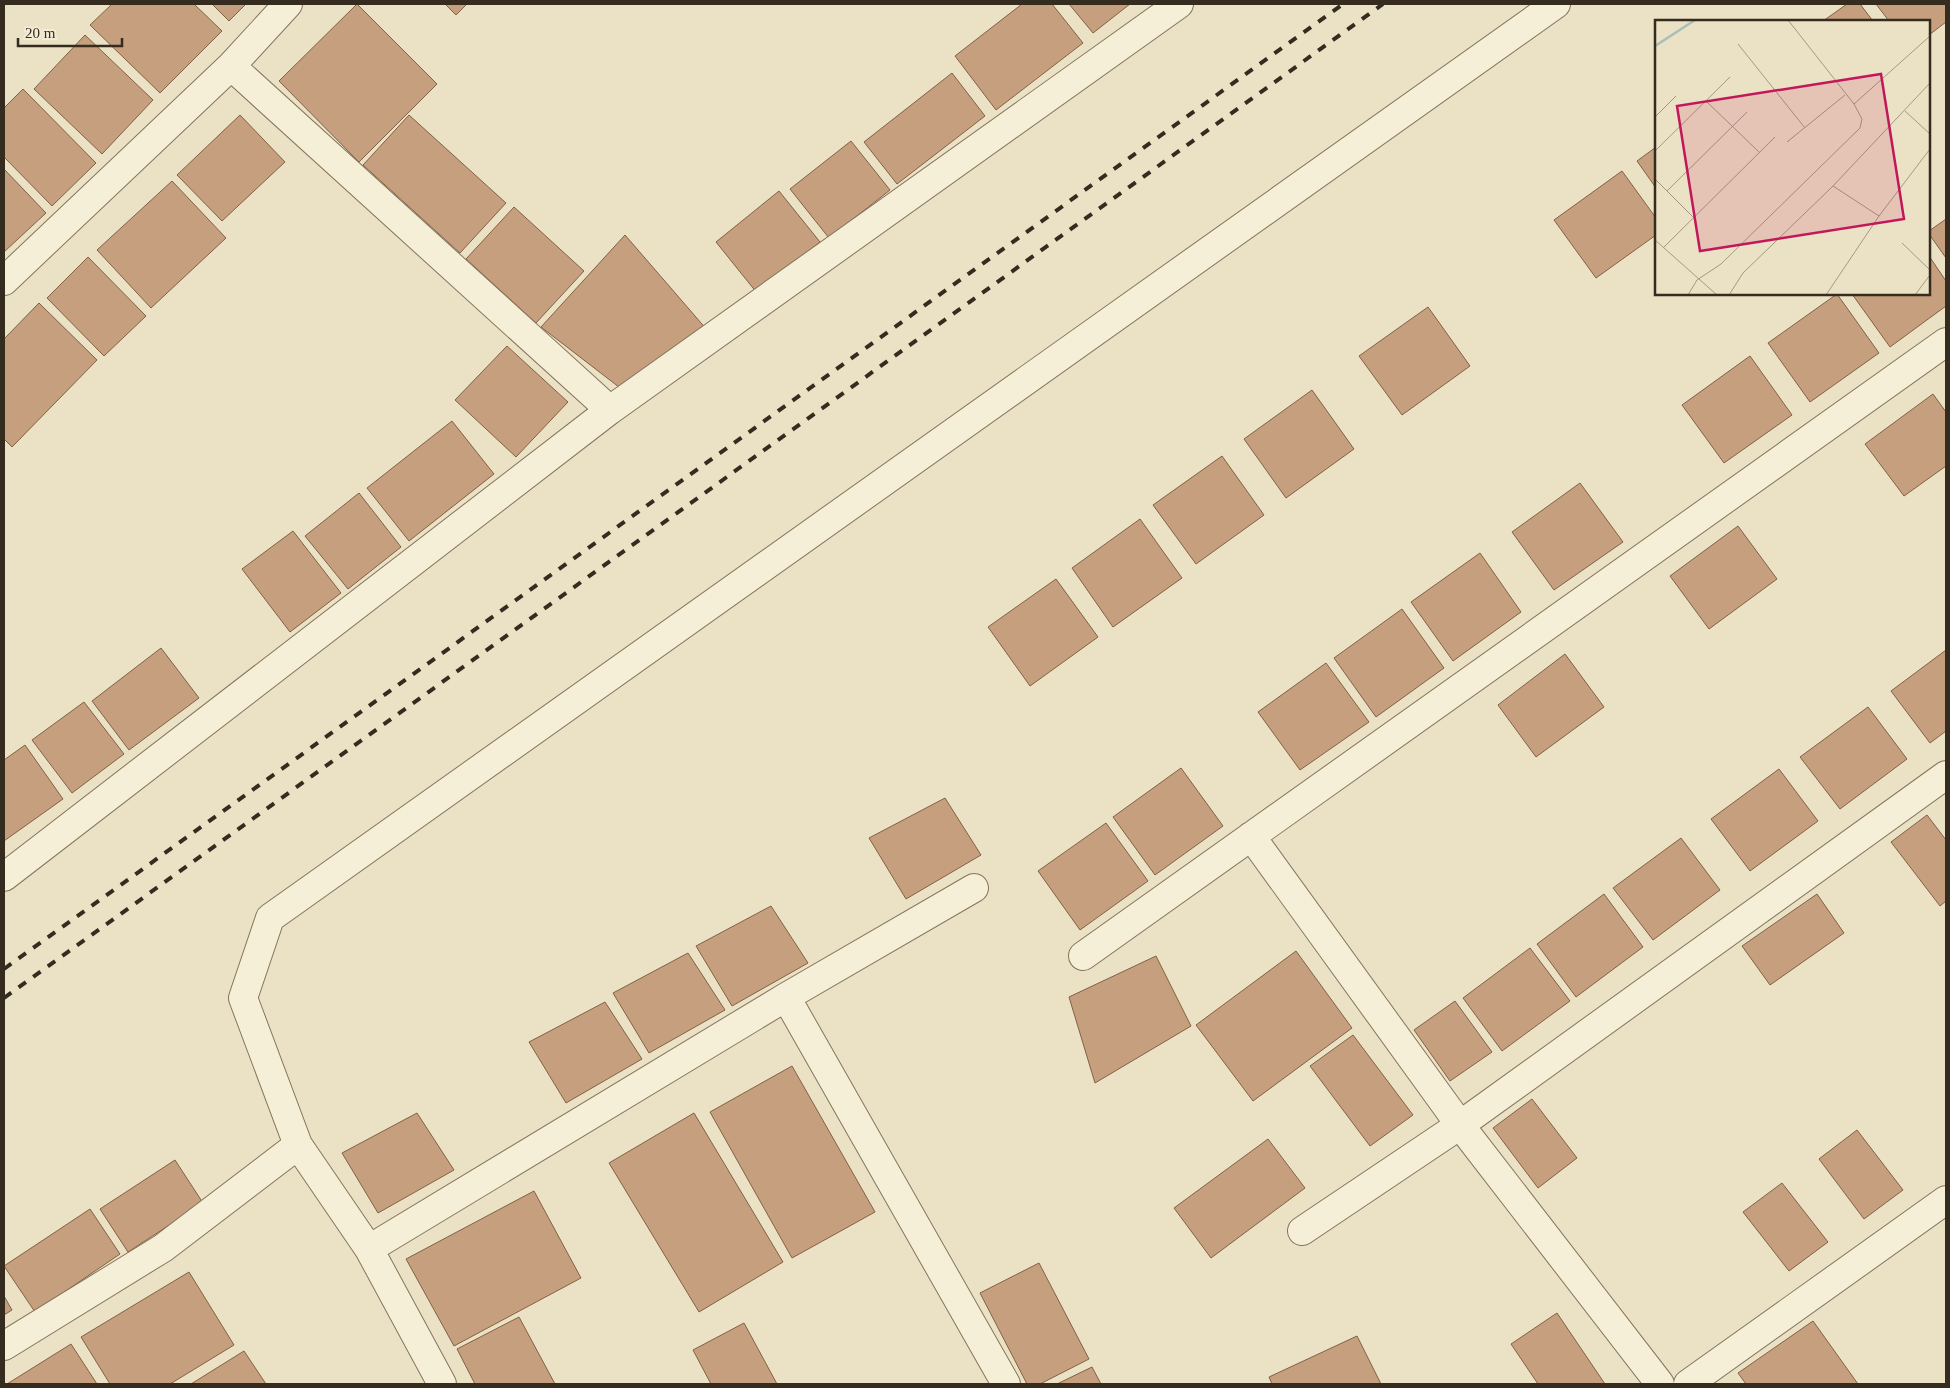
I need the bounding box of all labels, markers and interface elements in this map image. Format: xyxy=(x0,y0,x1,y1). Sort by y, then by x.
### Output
scale bar xyxy=(18,15,121,47)
inset map xyxy=(1655,20,1930,295)
text: 20 m xyxy=(25,25,56,41)

